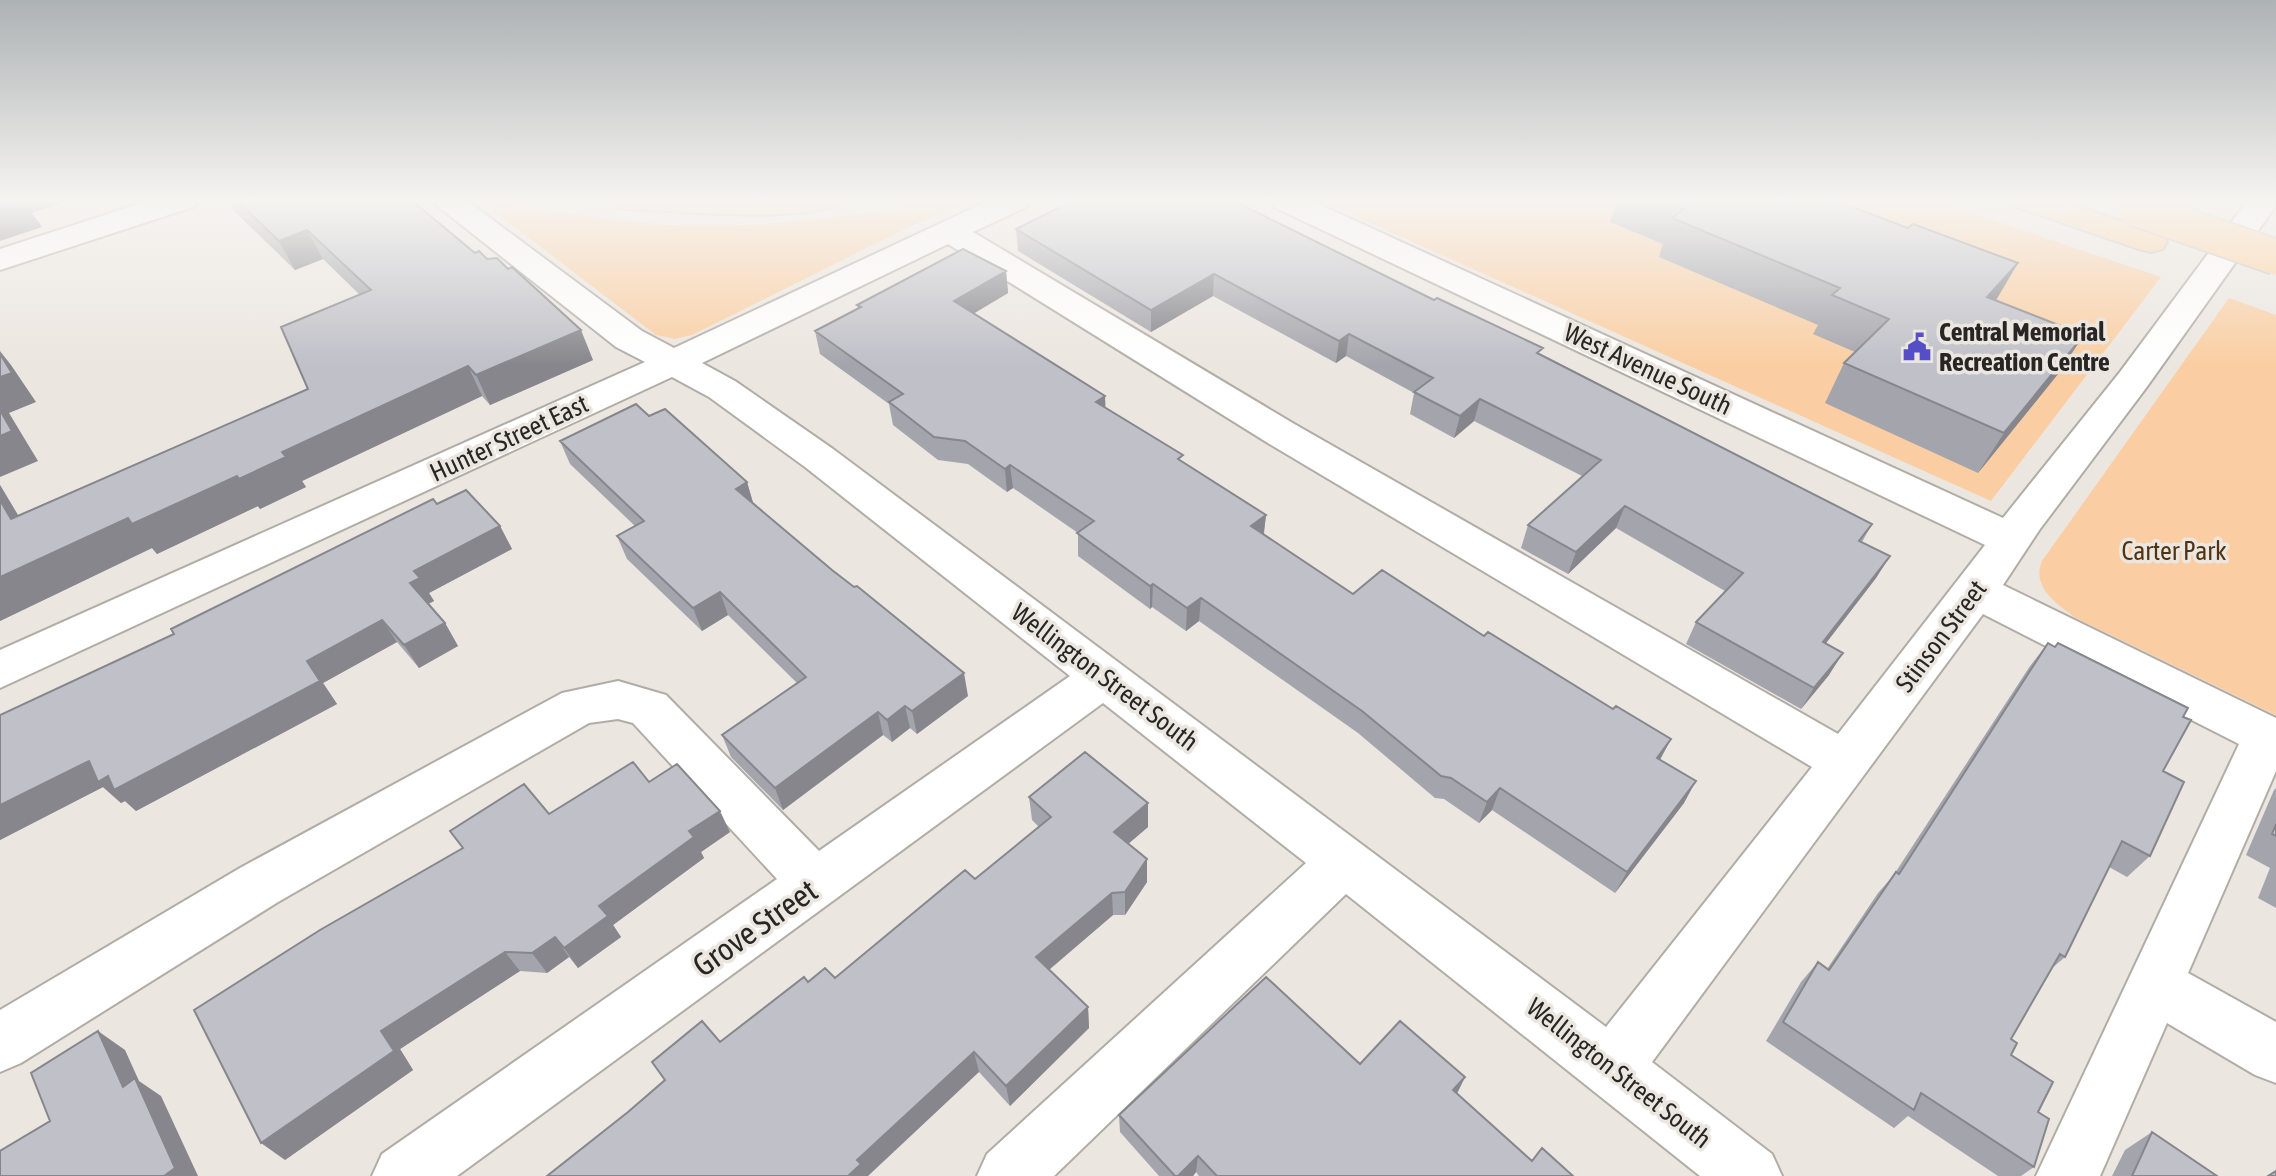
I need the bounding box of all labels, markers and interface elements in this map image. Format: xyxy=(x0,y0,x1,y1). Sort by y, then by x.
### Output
street label: West Avenue South xyxy=(1559,317,1737,421)
place label: Central Memorial Recreation Centre xyxy=(1939,317,2110,377)
public building icon: Central Memorial Recreation Centre xyxy=(1902,332,1932,362)
street label: Hunter Street East xyxy=(425,388,593,488)
park label: Carter Park xyxy=(2122,536,2226,566)
street label: Stinson Street xyxy=(1889,574,1993,698)
street label: Wellington Street South xyxy=(1006,597,1204,757)
street label: Grove Street xyxy=(685,871,824,984)
street label: Wellington Street South xyxy=(1521,992,1717,1154)

